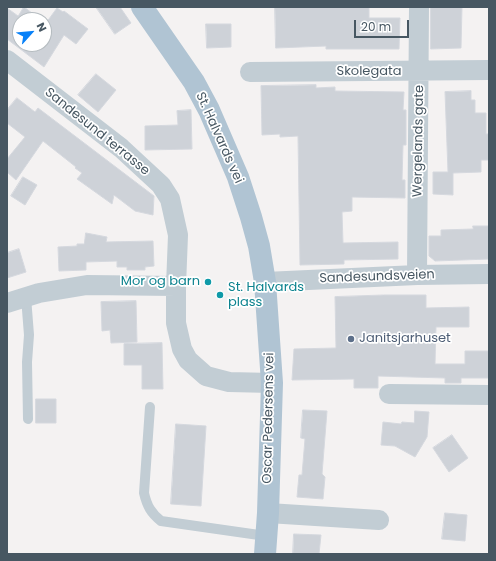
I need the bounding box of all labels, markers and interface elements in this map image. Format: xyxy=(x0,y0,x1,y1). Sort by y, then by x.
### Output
north arrow xyxy=(12,12,52,52)
scale bar xyxy=(356,12,411,38)
text: 20 m xyxy=(361,18,391,35)
text: N xyxy=(33,20,51,34)
street label: Skolegata xyxy=(337,64,401,80)
street label: Sandesund terrasse xyxy=(42,85,152,179)
street label: Wergelands gate xyxy=(410,85,428,197)
street label: St. Halvards vei xyxy=(192,90,246,186)
street label: Sandesundsveien xyxy=(319,267,435,287)
place label: Mor og barn xyxy=(121,274,200,290)
marker: Mor og barn xyxy=(203,277,213,287)
place label: St. Halvards plass xyxy=(228,280,304,311)
marker: St. Halvards plass xyxy=(215,290,225,300)
place label: Janitsjarhuset xyxy=(359,331,451,347)
marker: Janitsjarhuset xyxy=(346,334,356,344)
street label: Oscar Pedersens vei xyxy=(260,352,278,484)

